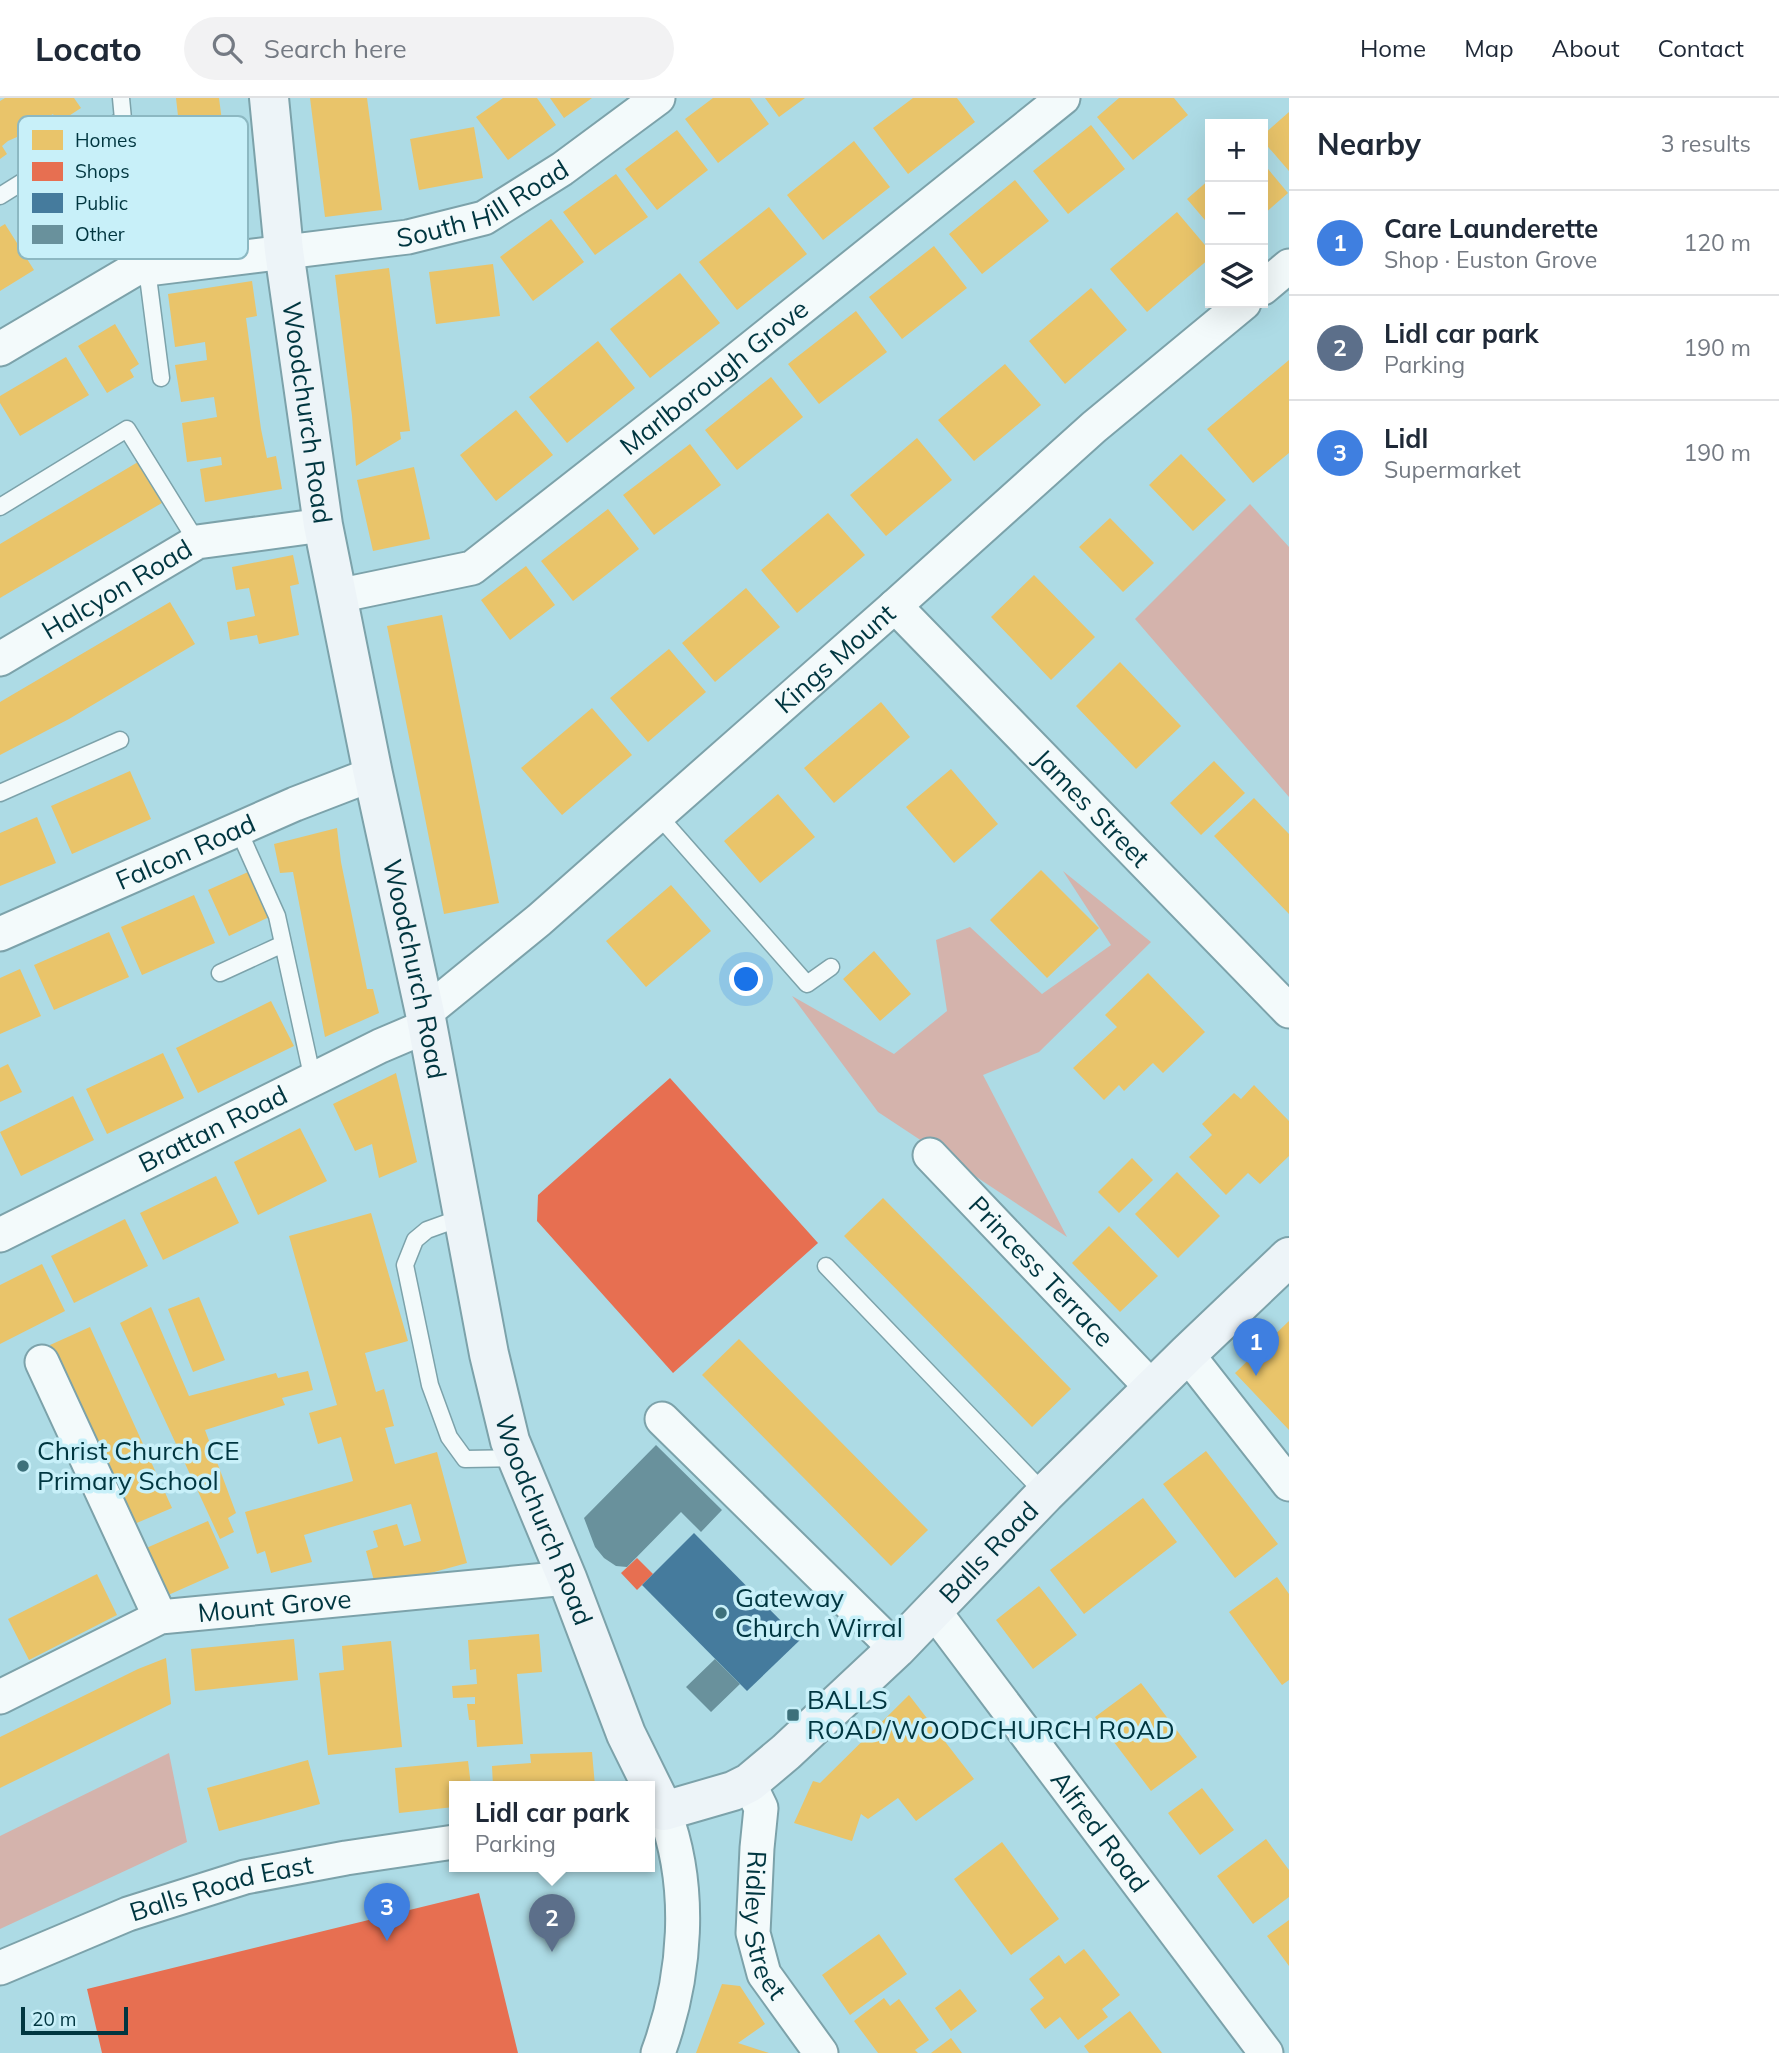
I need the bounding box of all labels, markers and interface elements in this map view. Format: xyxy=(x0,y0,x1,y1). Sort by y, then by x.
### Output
search box xyxy=(184,17,674,80)
text: Locato xyxy=(35,28,142,69)
icon: search xyxy=(208,29,246,67)
text: Search here xyxy=(264,32,407,65)
text: Home xyxy=(1360,33,1426,63)
text: Map xyxy=(1464,33,1514,63)
text: About xyxy=(1552,33,1620,63)
text: Contact xyxy=(1658,33,1744,63)
legend xyxy=(18,116,248,259)
map controls xyxy=(1205,119,1268,308)
button: + xyxy=(1205,119,1268,182)
text: Nearby xyxy=(1317,125,1421,163)
text: Homes xyxy=(75,128,137,152)
text: 3 results xyxy=(1661,129,1751,158)
street label: South Hill Road xyxy=(395,152,574,254)
text: Shops xyxy=(75,159,130,183)
button: − xyxy=(1205,182,1268,245)
text: Public xyxy=(75,191,128,215)
text: Care Launderette xyxy=(1384,212,1598,245)
text: Other xyxy=(75,222,125,246)
text: 1 xyxy=(1333,228,1347,257)
text: 120 m xyxy=(1683,228,1751,257)
button: layers xyxy=(1205,245,1268,308)
text: Shop · Euston Grove xyxy=(1384,245,1597,274)
street label: Marlborough Grove xyxy=(613,292,815,462)
street label: Woodchurch Road xyxy=(275,299,340,526)
text: Lidl car park xyxy=(1384,317,1539,350)
text: 2 xyxy=(1333,333,1347,362)
text: 190 m xyxy=(1683,333,1751,362)
text: Parking xyxy=(1384,350,1465,379)
text: Lidl xyxy=(1384,422,1428,455)
text: 3 xyxy=(1333,438,1347,467)
text: 190 m xyxy=(1683,438,1751,467)
text: Supermarket xyxy=(1384,455,1521,484)
street label: Halcyon Road xyxy=(36,532,198,646)
street label: Kings Mount xyxy=(768,596,902,720)
street label: James Street xyxy=(1027,742,1157,874)
street label: Falcon Road xyxy=(111,806,260,897)
street label: Woodchurch Road xyxy=(376,856,454,1082)
your location xyxy=(729,962,763,996)
street label: Brattan Road xyxy=(133,1078,293,1179)
street label: Princess Terrace xyxy=(962,1189,1121,1354)
pin: 1 xyxy=(1233,1318,1279,1376)
street label: Woodchurch Road xyxy=(488,1411,600,1630)
place label: Christ Church CE Primary School xyxy=(37,1434,240,1497)
marker: Christ Church CE Primary School xyxy=(15,1458,31,1474)
street label: Balls Road xyxy=(932,1494,1045,1610)
place label: Gateway Church Wirral xyxy=(735,1581,903,1644)
street label: Mount Grove xyxy=(196,1582,353,1629)
marker: Gateway Church Wirral xyxy=(713,1605,729,1621)
place label: BALLS ROAD/WOODCHURCH ROAD xyxy=(807,1683,1175,1746)
marker: BALLS ROAD/WOODCHURCH ROAD xyxy=(785,1707,801,1723)
street label: Alfred Road xyxy=(1044,1764,1157,1899)
popup xyxy=(449,1781,655,1872)
text: Lidl car park xyxy=(475,1796,629,1829)
text: Parking xyxy=(475,1829,556,1858)
street label: Balls Road East xyxy=(126,1848,315,1928)
street label: Ridley Street xyxy=(737,1850,794,2006)
pin: 3 xyxy=(364,1883,410,1941)
pin: 2 xyxy=(529,1894,575,1952)
scale bar xyxy=(21,2004,128,2036)
text: 20 m xyxy=(32,2007,76,2031)

